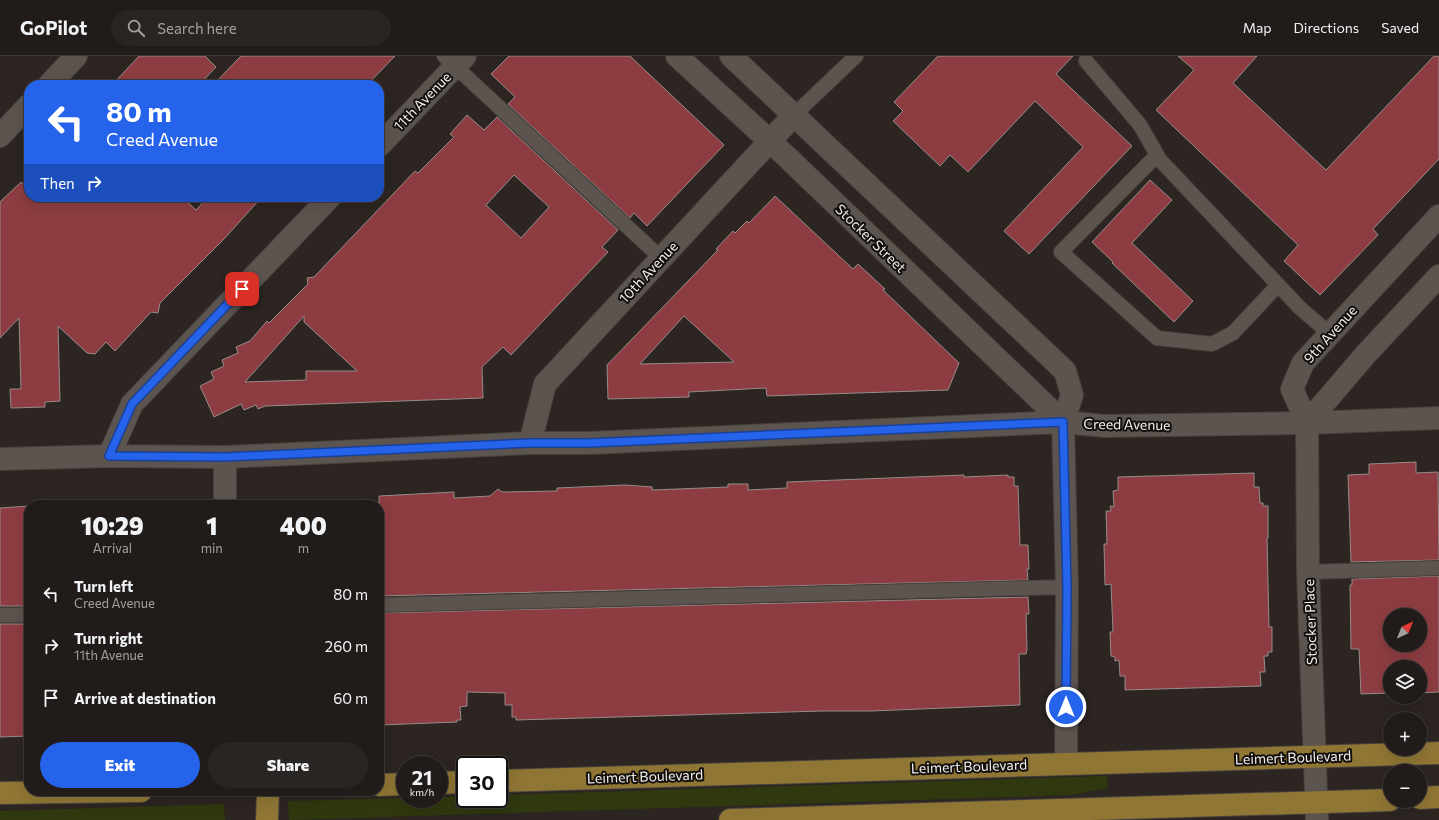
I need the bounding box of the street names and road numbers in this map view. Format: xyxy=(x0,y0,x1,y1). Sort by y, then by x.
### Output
street label: 11th Avenue xyxy=(390,68,454,134)
street label: Stocker Street xyxy=(832,200,910,276)
street label: 10th Avenue xyxy=(615,238,681,306)
street label: 9th Avenue xyxy=(1300,302,1360,366)
street label: Creed Avenue xyxy=(1083,415,1171,433)
street label: Stocker Place xyxy=(1300,579,1320,665)
street label: Leimert Boulevard xyxy=(1235,746,1351,768)
street label: Leimert Boulevard xyxy=(911,755,1027,777)
street label: Leimert Boulevard xyxy=(587,765,703,787)

